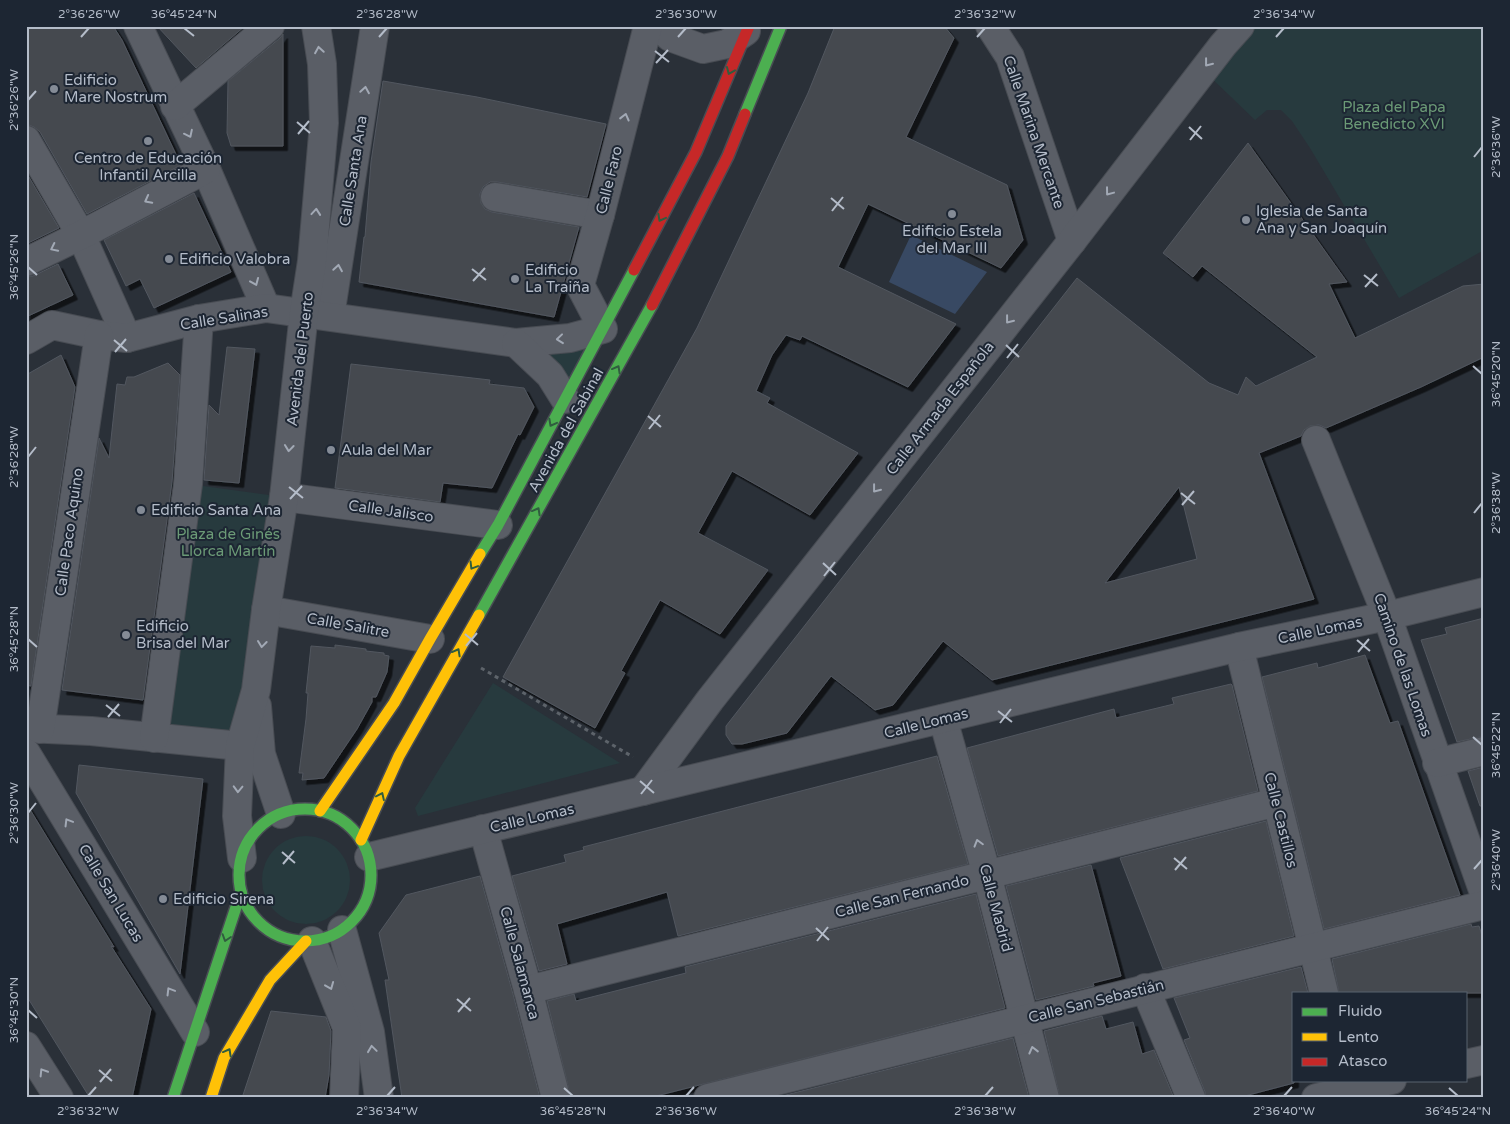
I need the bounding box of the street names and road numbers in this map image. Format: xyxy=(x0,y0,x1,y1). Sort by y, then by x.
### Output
street label: Calle Marina Mercante xyxy=(999,53,1069,211)
street label: Calle Santa Ana xyxy=(335,114,371,228)
street label: Calle Faro xyxy=(592,144,626,216)
street label: Avenida del Puerto xyxy=(283,291,317,427)
street label: Calle Salinas xyxy=(179,302,269,334)
street label: Calle Armada Española xyxy=(882,338,998,478)
street label: Avenida del Sabinal xyxy=(524,365,608,495)
street label: Calle Paco Aquino xyxy=(51,467,87,597)
street label: Calle Jalisco xyxy=(347,496,435,526)
street label: Camino de las Lomas xyxy=(1370,591,1436,739)
street label: Calle Salitre xyxy=(305,609,391,641)
street label: Calle Lomas xyxy=(1276,612,1364,648)
street label: Calle Lomas xyxy=(882,704,970,742)
street label: Calle Castillos xyxy=(1260,770,1302,870)
street label: Calle Lomas xyxy=(488,800,576,836)
street label: Calle San Lucas xyxy=(75,841,147,945)
street label: Calle Madrid xyxy=(976,862,1016,954)
street label: Calle San Fernando xyxy=(833,871,971,921)
street label: Calle Salamanca xyxy=(496,904,544,1022)
street label: Calle San Sebastián xyxy=(1026,975,1166,1027)

